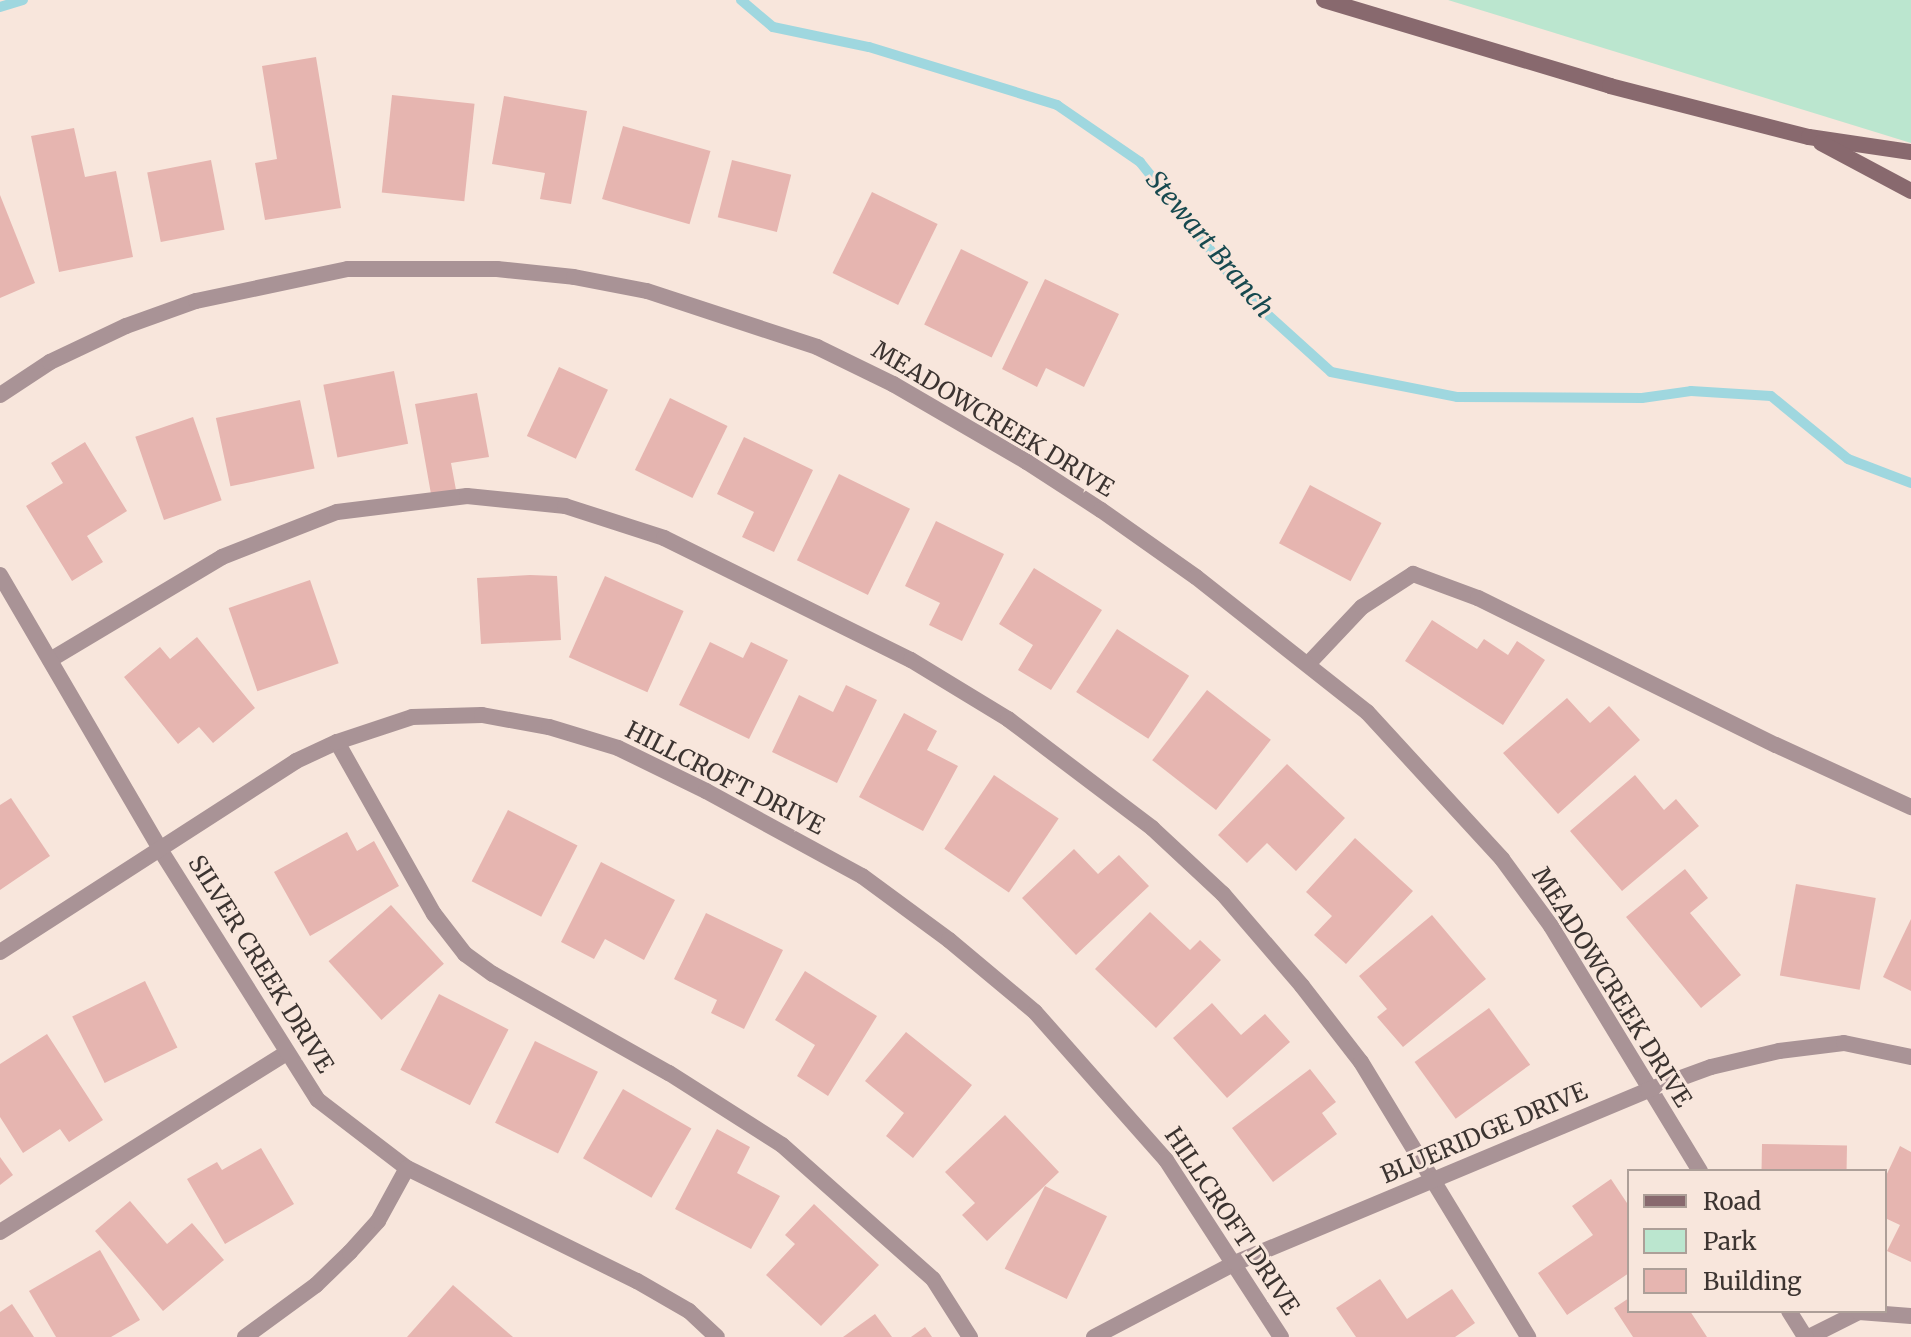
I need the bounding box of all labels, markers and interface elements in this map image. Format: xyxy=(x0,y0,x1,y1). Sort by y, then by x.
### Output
water label: Stewart Branch xyxy=(1140,164,1280,324)
street label: MEADOWCREEK DRIVE xyxy=(867,335,1119,503)
street label: HILLCROFT DRIVE xyxy=(621,715,829,841)
street label: SILVER CREEK DRIVE xyxy=(182,850,340,1078)
street label: MEADOWCREEK DRIVE xyxy=(1526,862,1698,1112)
street label: BLUERIDGE DRIVE xyxy=(1377,1077,1591,1189)
street label: HILLCROFT DRIVE xyxy=(1159,1122,1305,1320)
legend xyxy=(1627,1169,1887,1313)
text: Road xyxy=(1703,1186,1761,1217)
text: Park xyxy=(1703,1226,1756,1257)
text: Building xyxy=(1703,1266,1802,1297)

